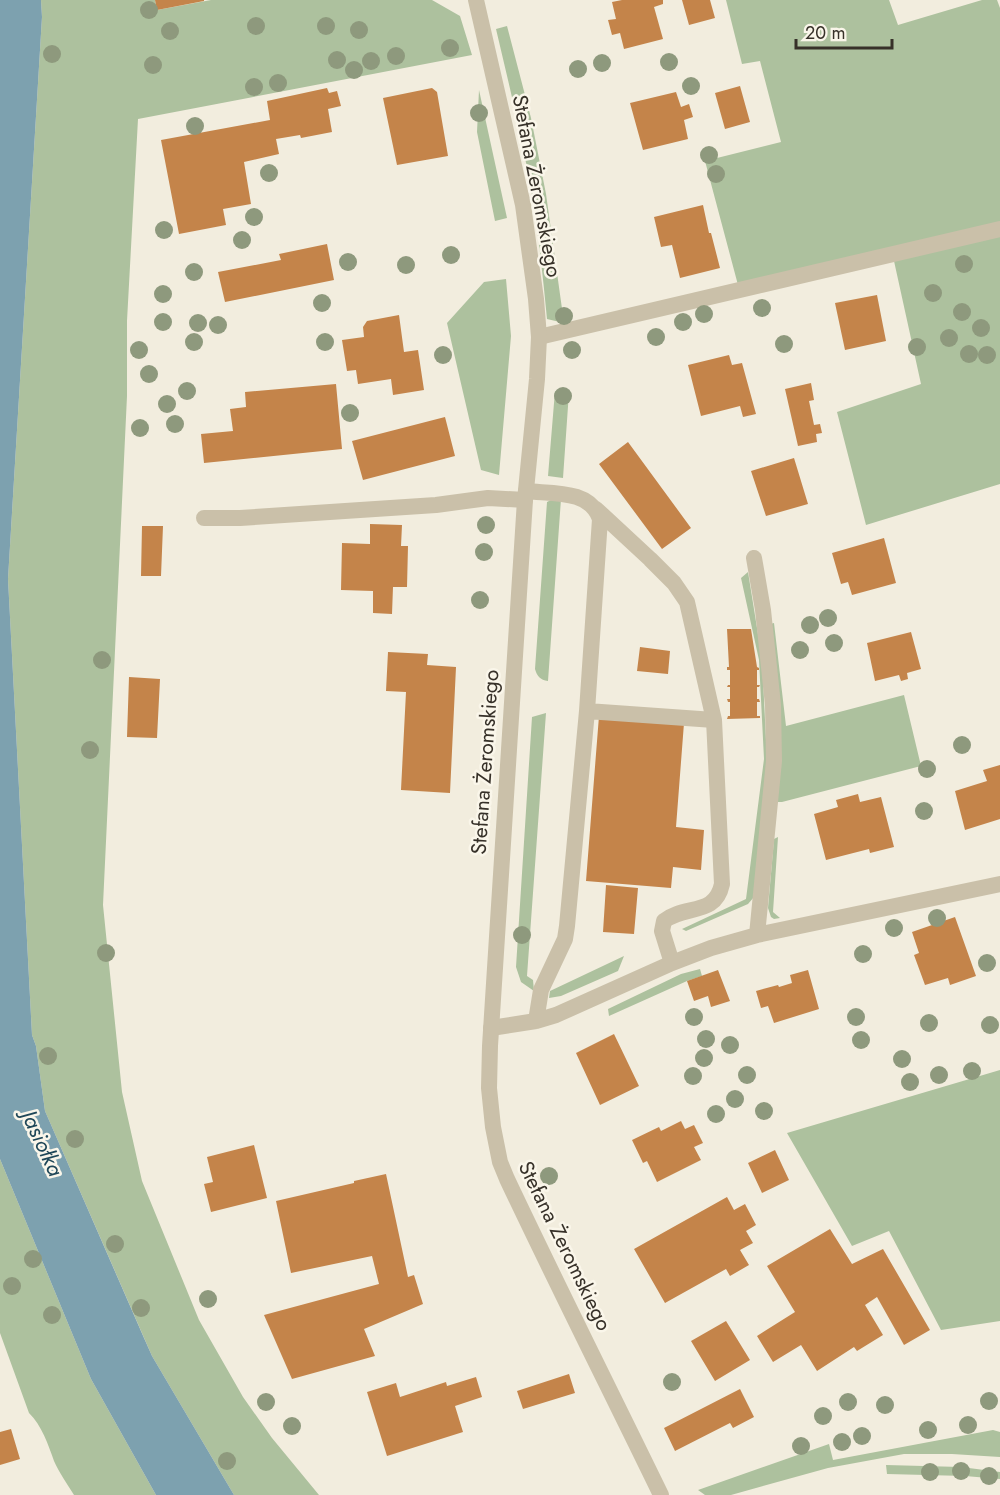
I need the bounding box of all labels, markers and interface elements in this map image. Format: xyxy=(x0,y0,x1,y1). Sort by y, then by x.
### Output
scale bar xyxy=(796,12,892,50)
text: 20 m xyxy=(805,20,845,46)
street label: Stefana Żeromskiego xyxy=(505,92,569,280)
street label: Stefana Żeromskiego xyxy=(464,669,506,855)
water label: Jasiołka xyxy=(12,1101,72,1181)
street label: Stefana Żeromskiego xyxy=(511,1156,619,1336)

